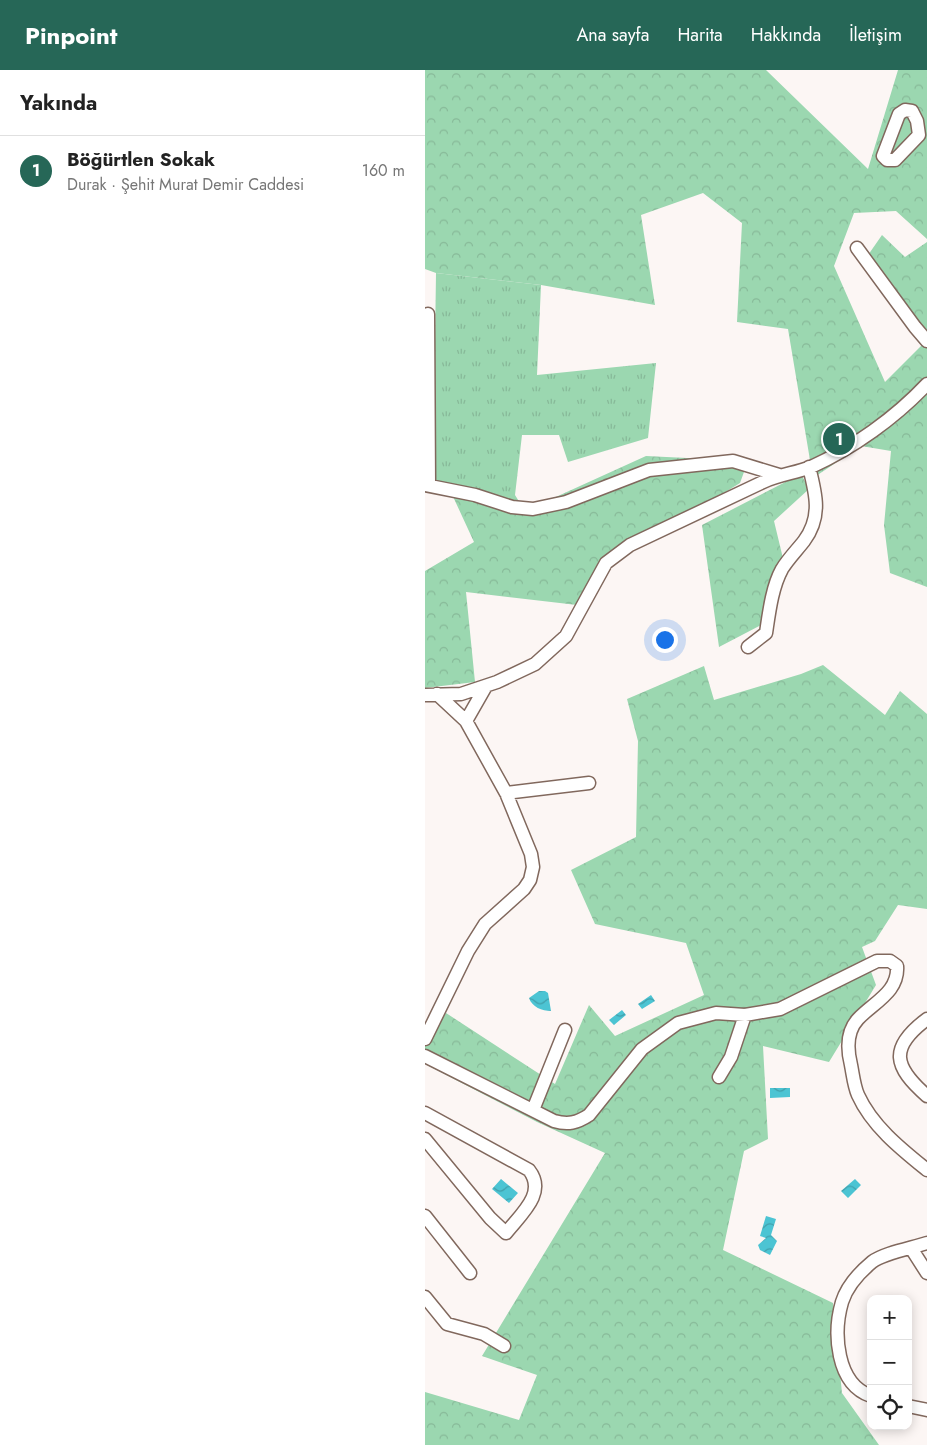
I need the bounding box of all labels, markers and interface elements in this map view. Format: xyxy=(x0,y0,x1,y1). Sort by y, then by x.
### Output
text: Pinpoint xyxy=(25,18,117,53)
text: Ana sayfa xyxy=(576,22,649,48)
text: Harita xyxy=(677,22,723,48)
text: Hakkında xyxy=(751,22,821,48)
text: İletişim xyxy=(849,22,902,48)
text: Yakında xyxy=(20,88,97,118)
text: Böğürtlen Sokak xyxy=(67,146,215,173)
text: 1 xyxy=(32,159,40,182)
text: 160 m xyxy=(362,159,405,182)
text: Durak · Şehit Murat Demir Caddesi xyxy=(67,173,304,196)
pin: 1 xyxy=(823,420,855,458)
your location xyxy=(652,627,678,653)
map controls xyxy=(867,1295,912,1430)
button: + xyxy=(867,1295,912,1340)
button: − xyxy=(867,1340,912,1385)
button: locate xyxy=(867,1385,912,1430)

